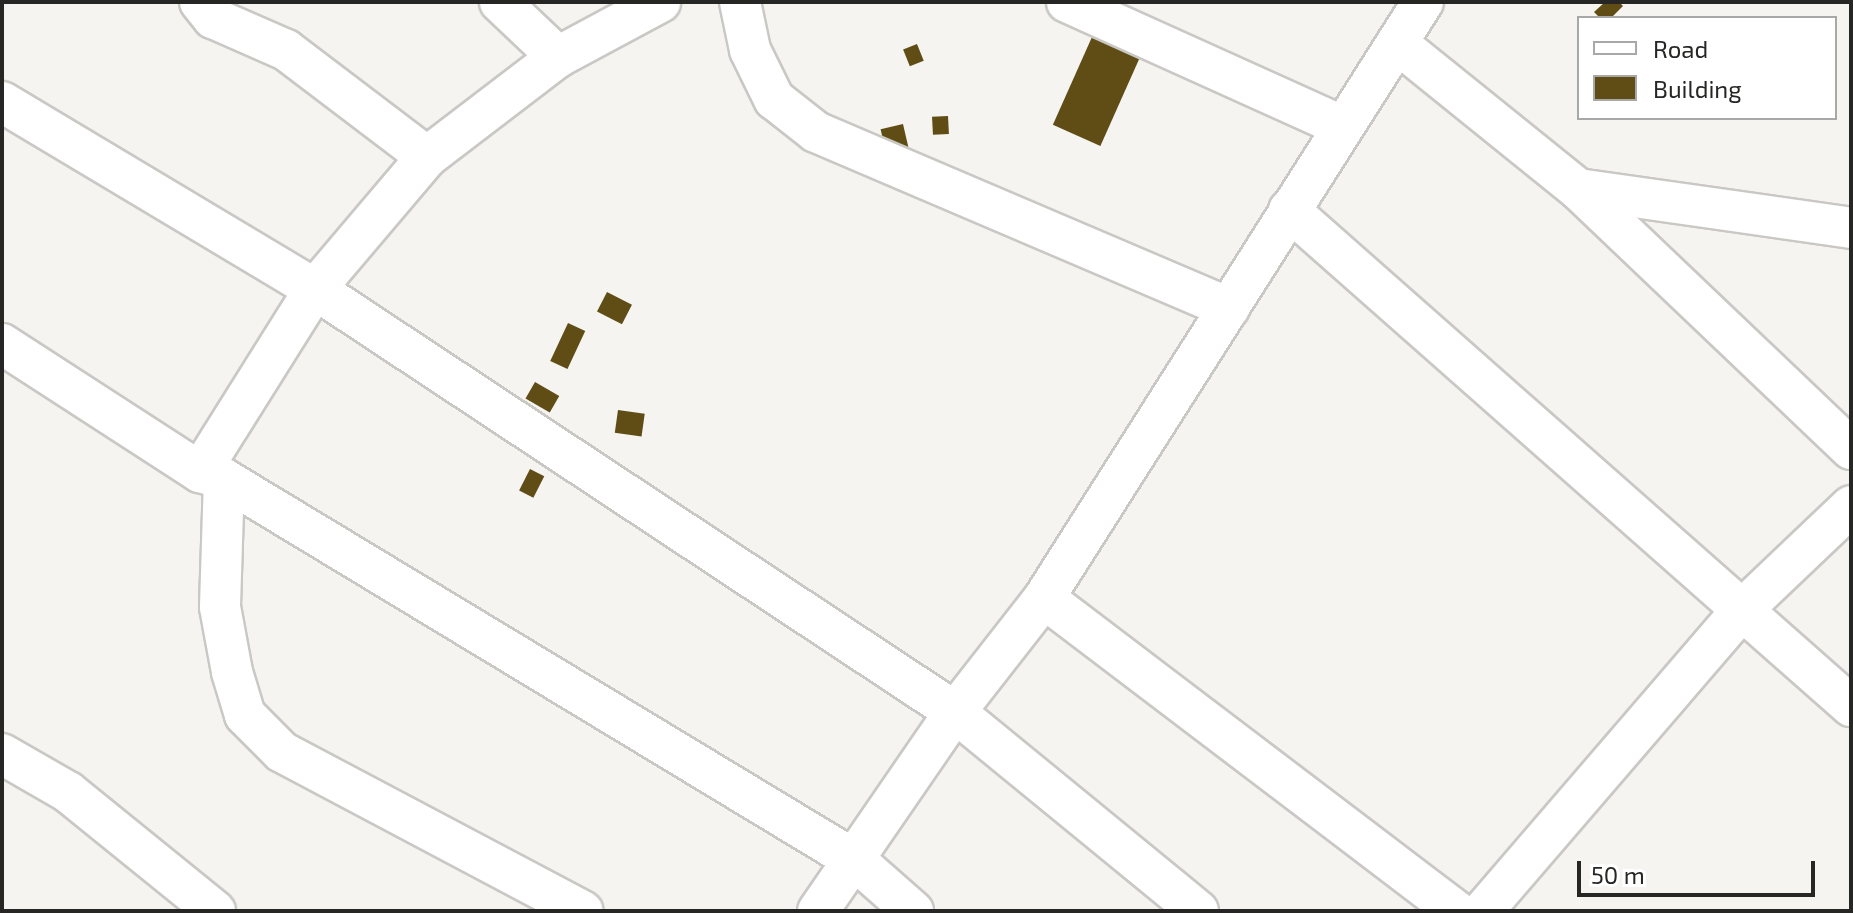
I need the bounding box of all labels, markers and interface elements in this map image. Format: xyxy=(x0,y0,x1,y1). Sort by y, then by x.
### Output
legend xyxy=(1577,16,1837,120)
text: Road xyxy=(1653,34,1708,63)
text: Building xyxy=(1653,74,1742,103)
scale bar xyxy=(1581,845,1819,895)
text: 50 m xyxy=(1591,860,1645,889)

